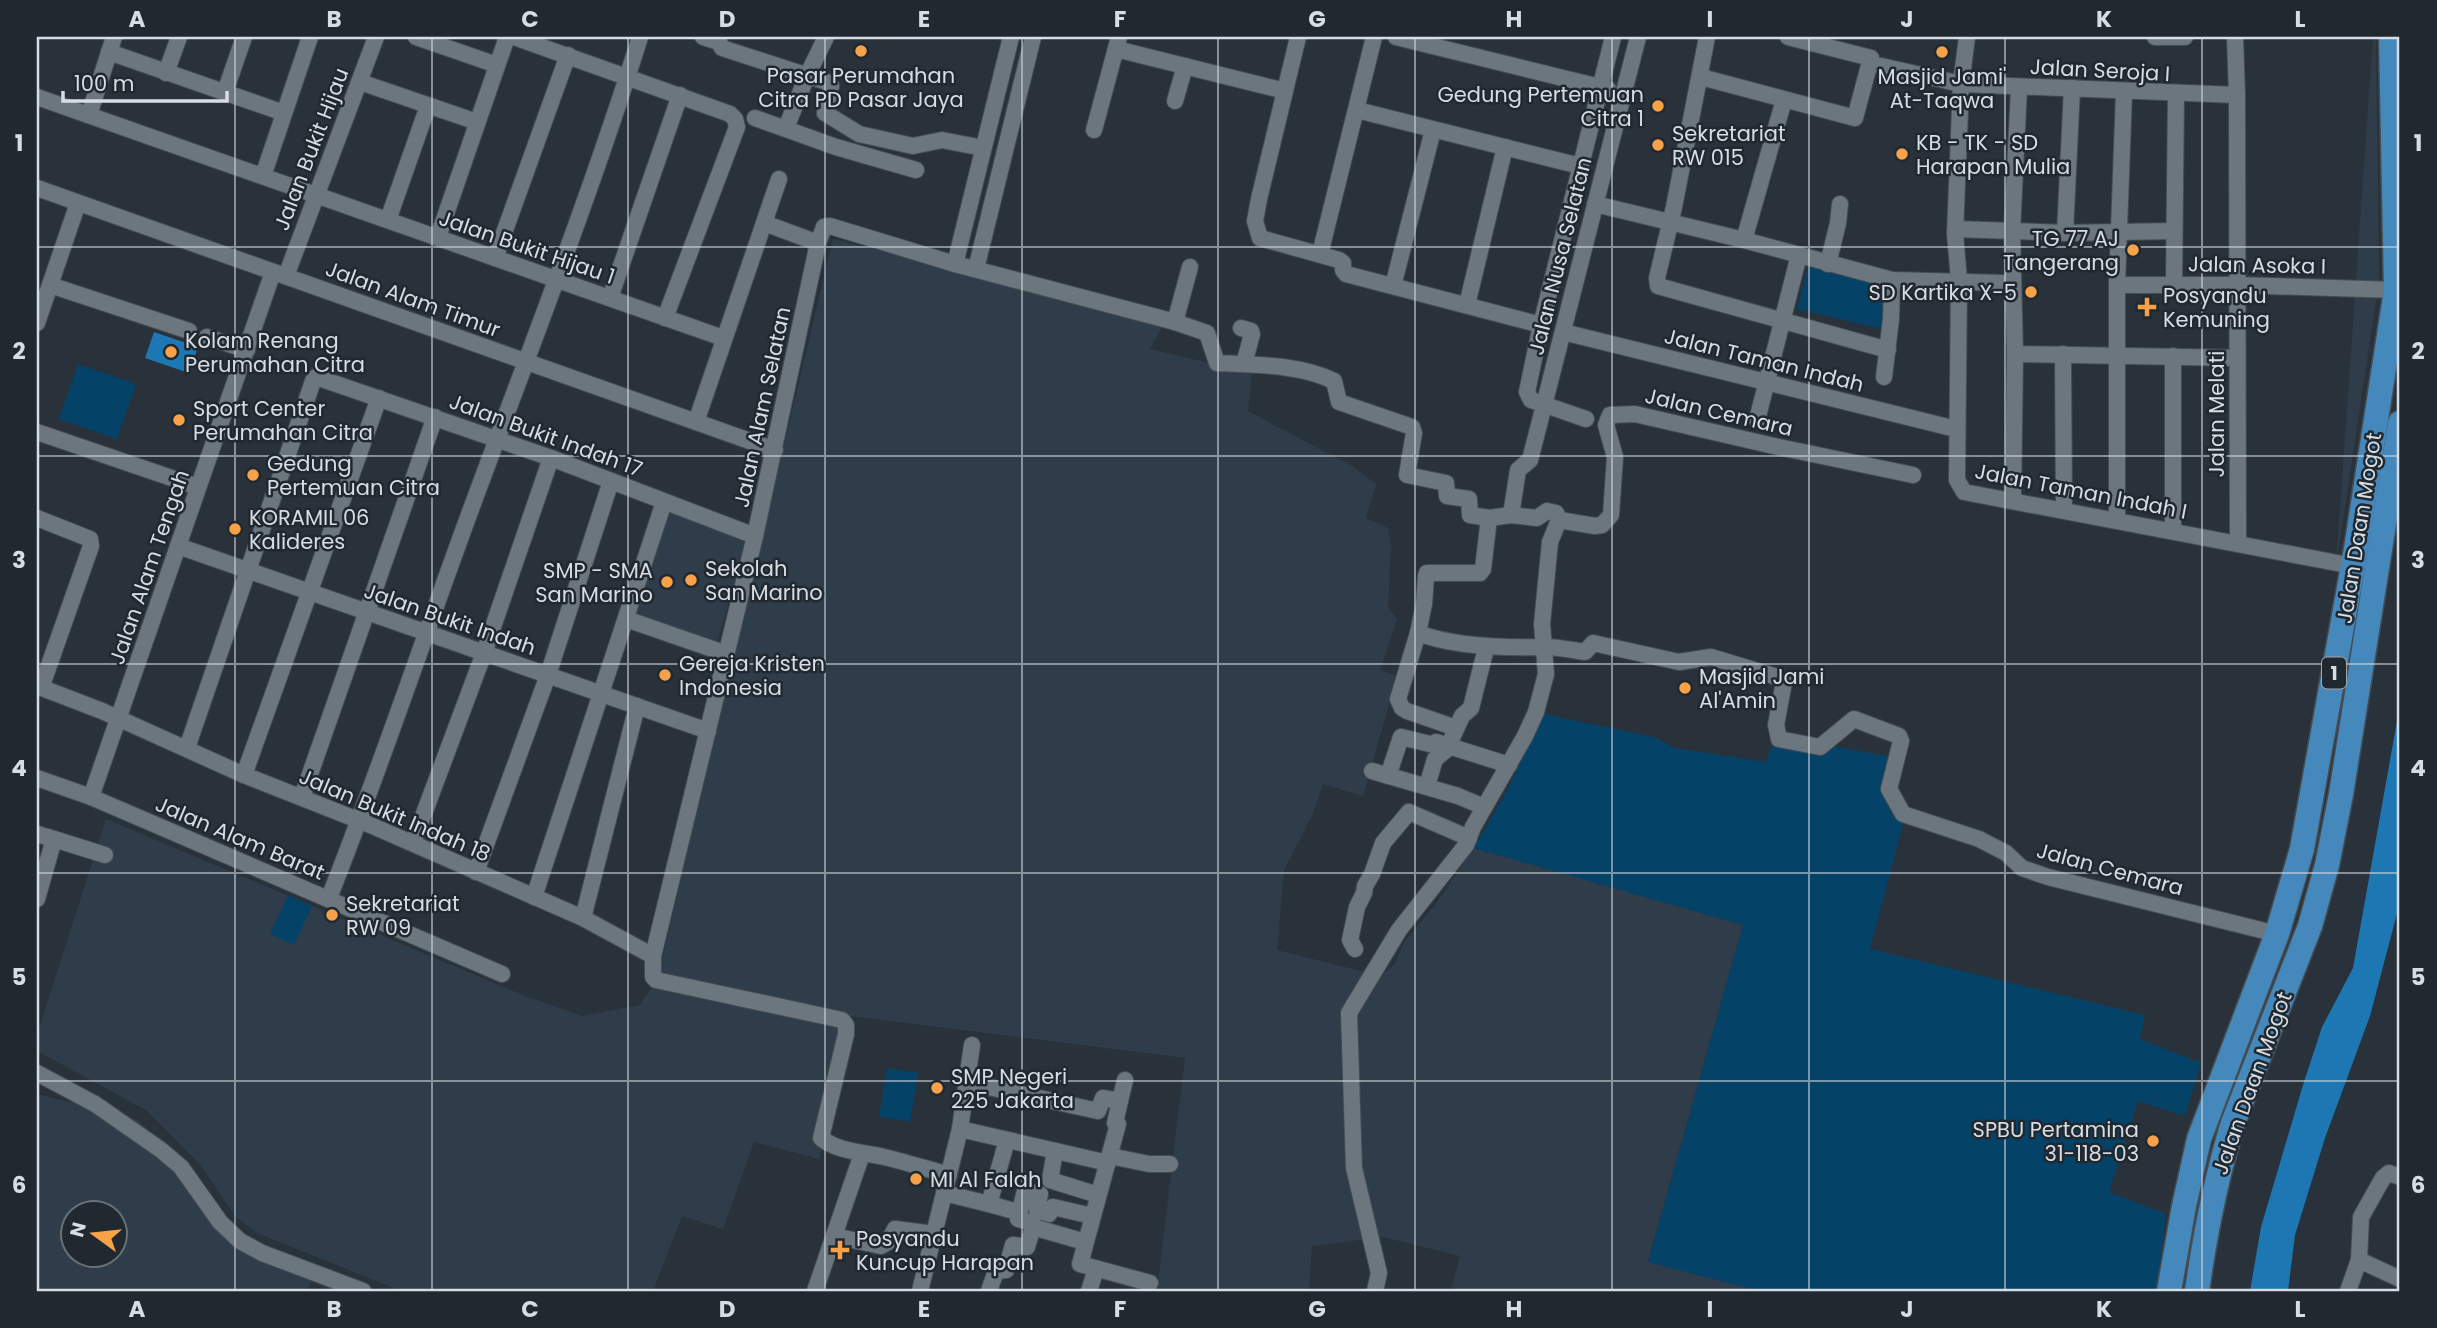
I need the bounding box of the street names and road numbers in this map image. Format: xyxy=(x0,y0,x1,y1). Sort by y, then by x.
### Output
street label: Jalan Seroja I xyxy=(2029,52,2171,88)
street label: Jalan Bukit Hijau xyxy=(267,64,355,234)
street label: Jalan Nusa Selatan xyxy=(1521,154,1599,358)
street label: Jalan Bukit Hijau 1 xyxy=(435,203,619,291)
street label: Jalan Asoka I xyxy=(2188,249,2326,281)
street label: Jalan Alam Timur xyxy=(322,254,505,344)
street label: Jalan Alam Selatan xyxy=(727,304,797,510)
street label: Jalan Taman Indah xyxy=(1661,321,1867,399)
street label: Jalan Melati xyxy=(2202,350,2231,478)
street label: Jalan Cemara xyxy=(1642,381,1796,443)
street label: Jalan Bukit Indah 17 xyxy=(445,387,647,483)
street label: Jalan Daan Mogot xyxy=(2330,431,2388,625)
street label: Jalan Taman Indah I xyxy=(1973,456,2189,526)
street label: Jalan Alam Tengah xyxy=(102,466,196,668)
street label: Jalan Bukit Indah xyxy=(360,576,540,662)
road number: 1 xyxy=(2322,658,2346,688)
street label: Jalan Bukit Indah 18 xyxy=(295,762,495,868)
street label: Jalan Alam Barat xyxy=(151,789,329,887)
street label: Jalan Cemara xyxy=(2033,835,2187,903)
street label: Jalan Daan Mogot xyxy=(2205,987,2299,1179)

